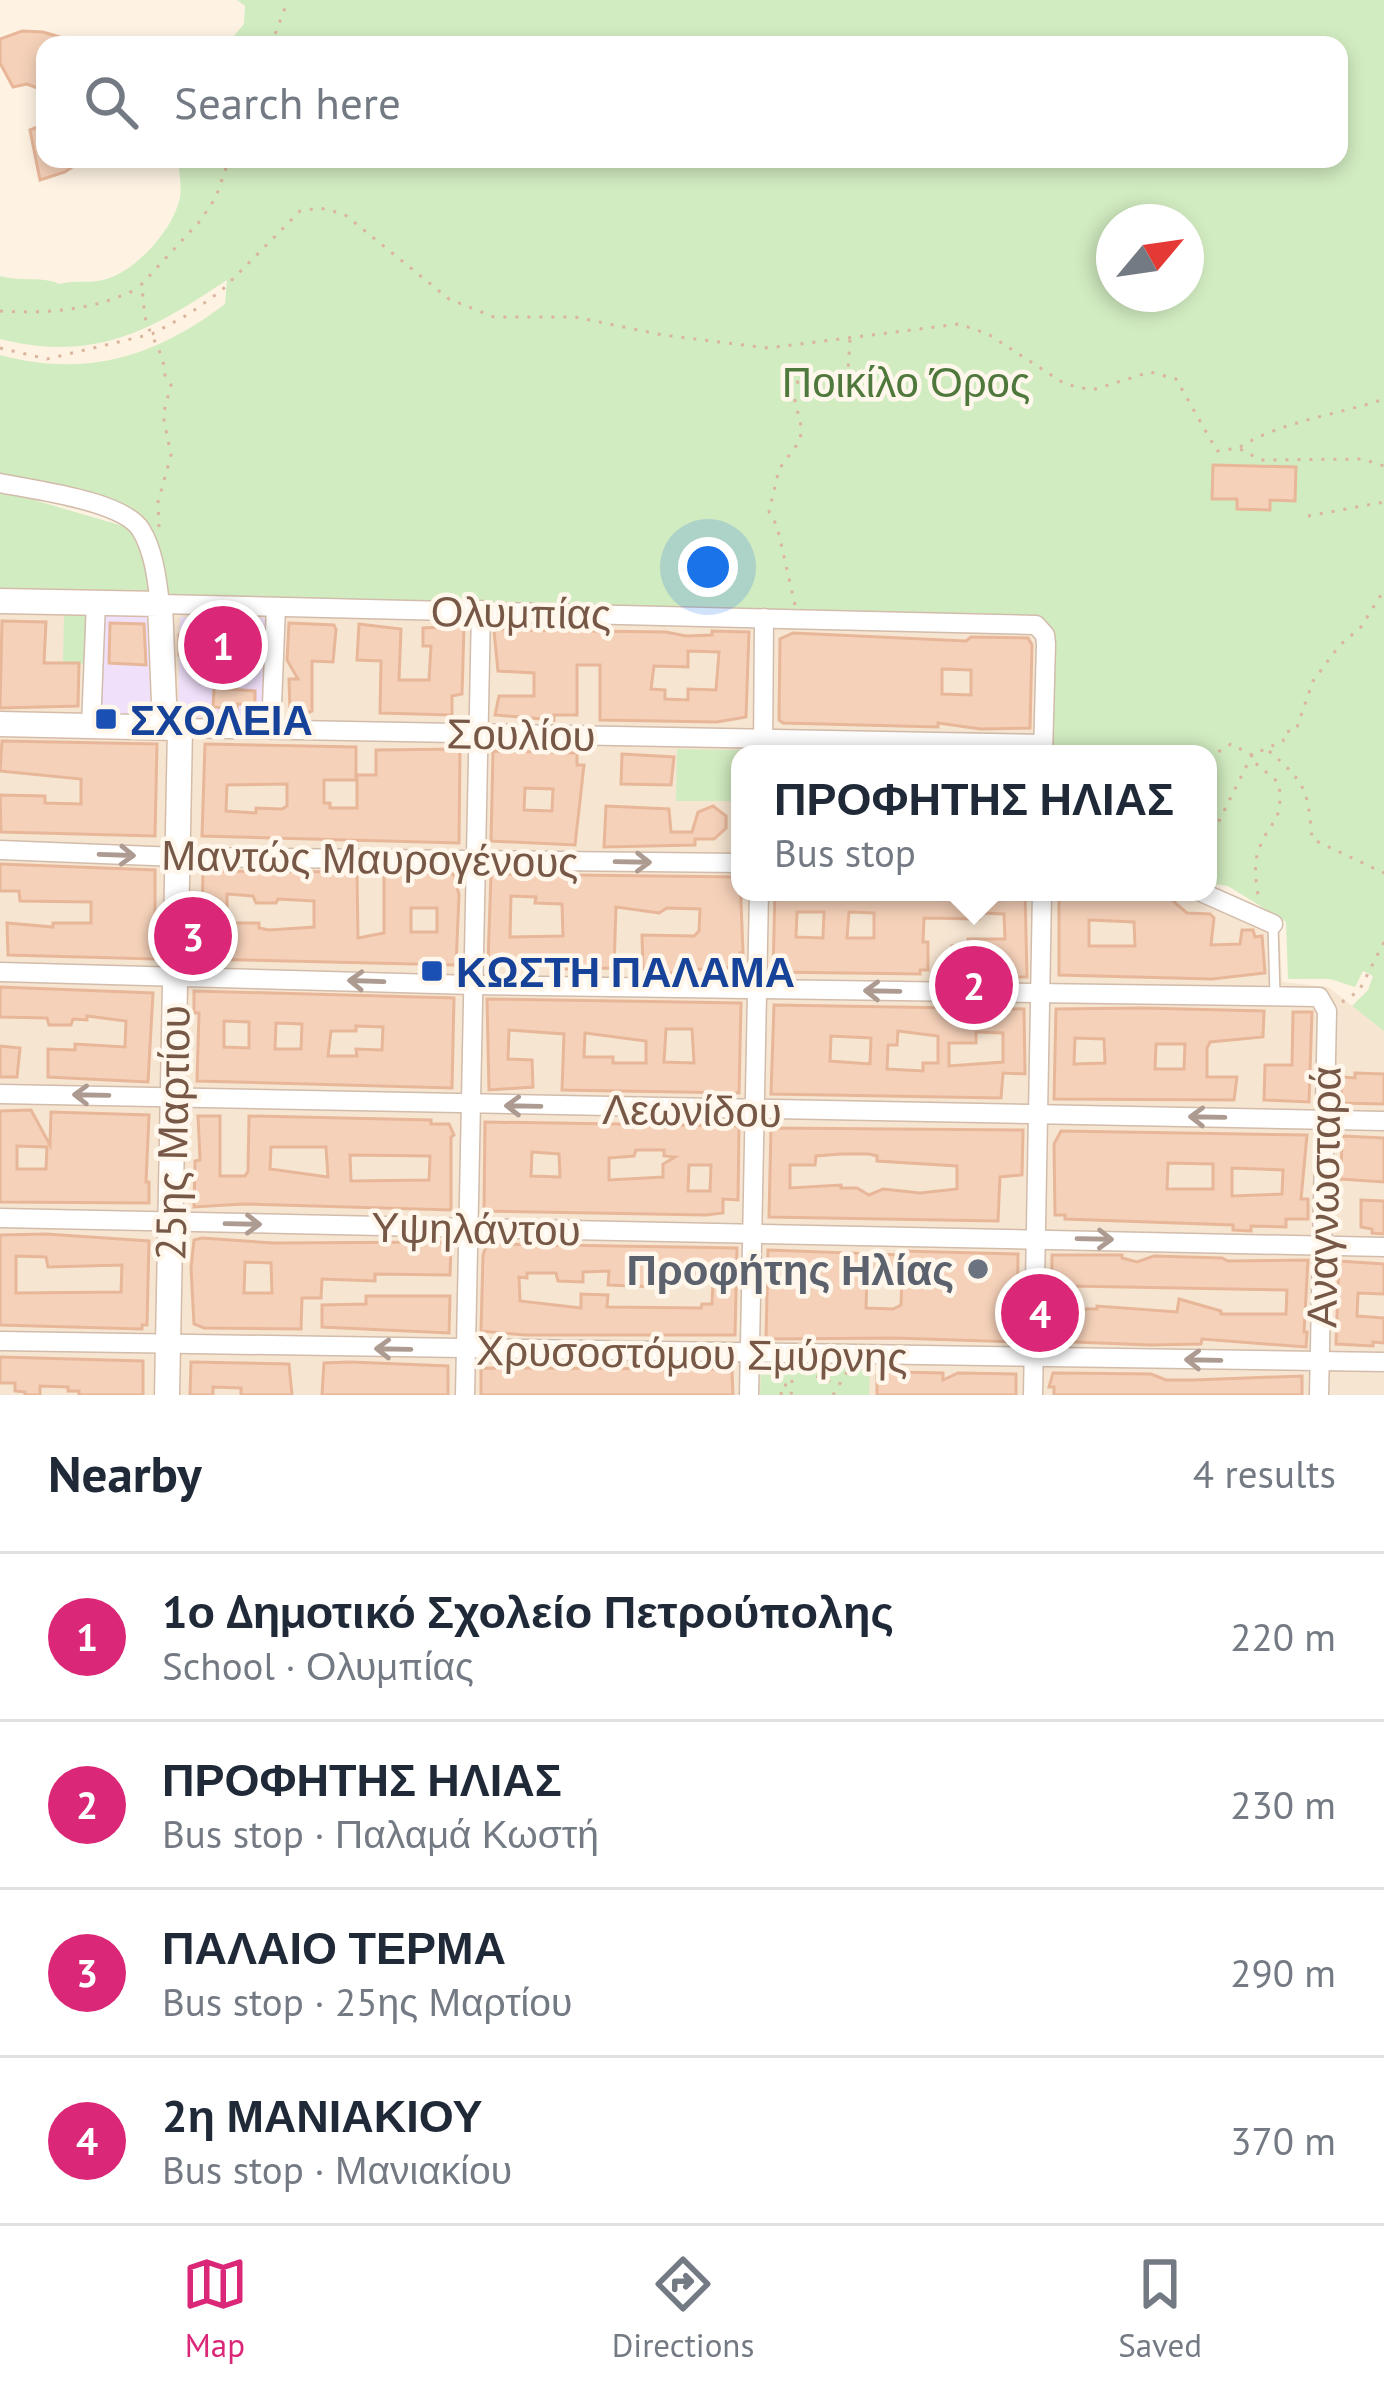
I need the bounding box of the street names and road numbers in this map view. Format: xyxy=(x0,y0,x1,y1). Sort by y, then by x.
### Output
street label: Ολυμπίας xyxy=(430,583,612,641)
street label: Σουλίου xyxy=(446,705,596,763)
street label: Μαντώς Μαυρογένους xyxy=(161,827,579,889)
street label: 25ης Μαρτίου xyxy=(142,1005,202,1261)
street label: Αναγνωσταρά xyxy=(1293,1066,1353,1328)
street label: Λεωνίδου xyxy=(602,1081,782,1139)
street label: Υψηλάντου xyxy=(371,1199,581,1257)
street label: Χρυσοστόμου Σμύρνης xyxy=(476,1322,908,1384)

